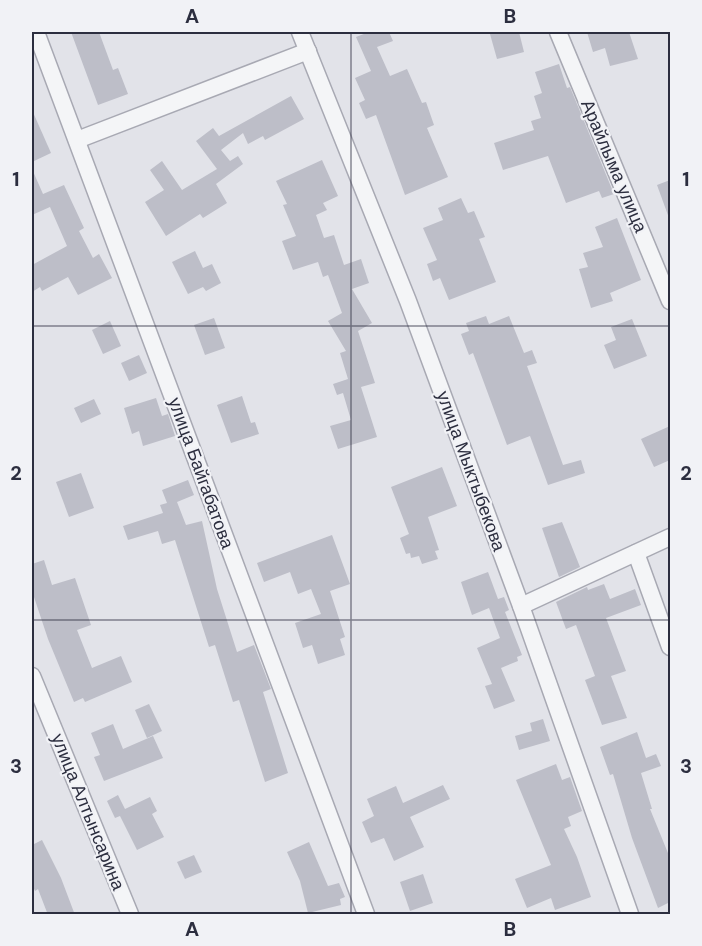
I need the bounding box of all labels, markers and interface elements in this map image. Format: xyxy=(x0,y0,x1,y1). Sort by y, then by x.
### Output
text: A xyxy=(185,3,199,29)
text: B xyxy=(504,3,516,29)
street label: Арайлыма улица xyxy=(575,96,653,237)
text: 1 xyxy=(12,166,20,192)
text: 1 xyxy=(682,166,690,192)
street label: улица Мыктыбекова xyxy=(431,387,512,555)
street label: улица Байгабатова xyxy=(162,394,240,553)
text: 2 xyxy=(10,460,22,486)
text: 2 xyxy=(680,460,692,486)
street label: улица Алтынсарина xyxy=(46,730,131,895)
text: 3 xyxy=(10,753,22,779)
text: 3 xyxy=(680,753,692,779)
text: A xyxy=(185,916,199,942)
text: B xyxy=(504,916,516,942)

